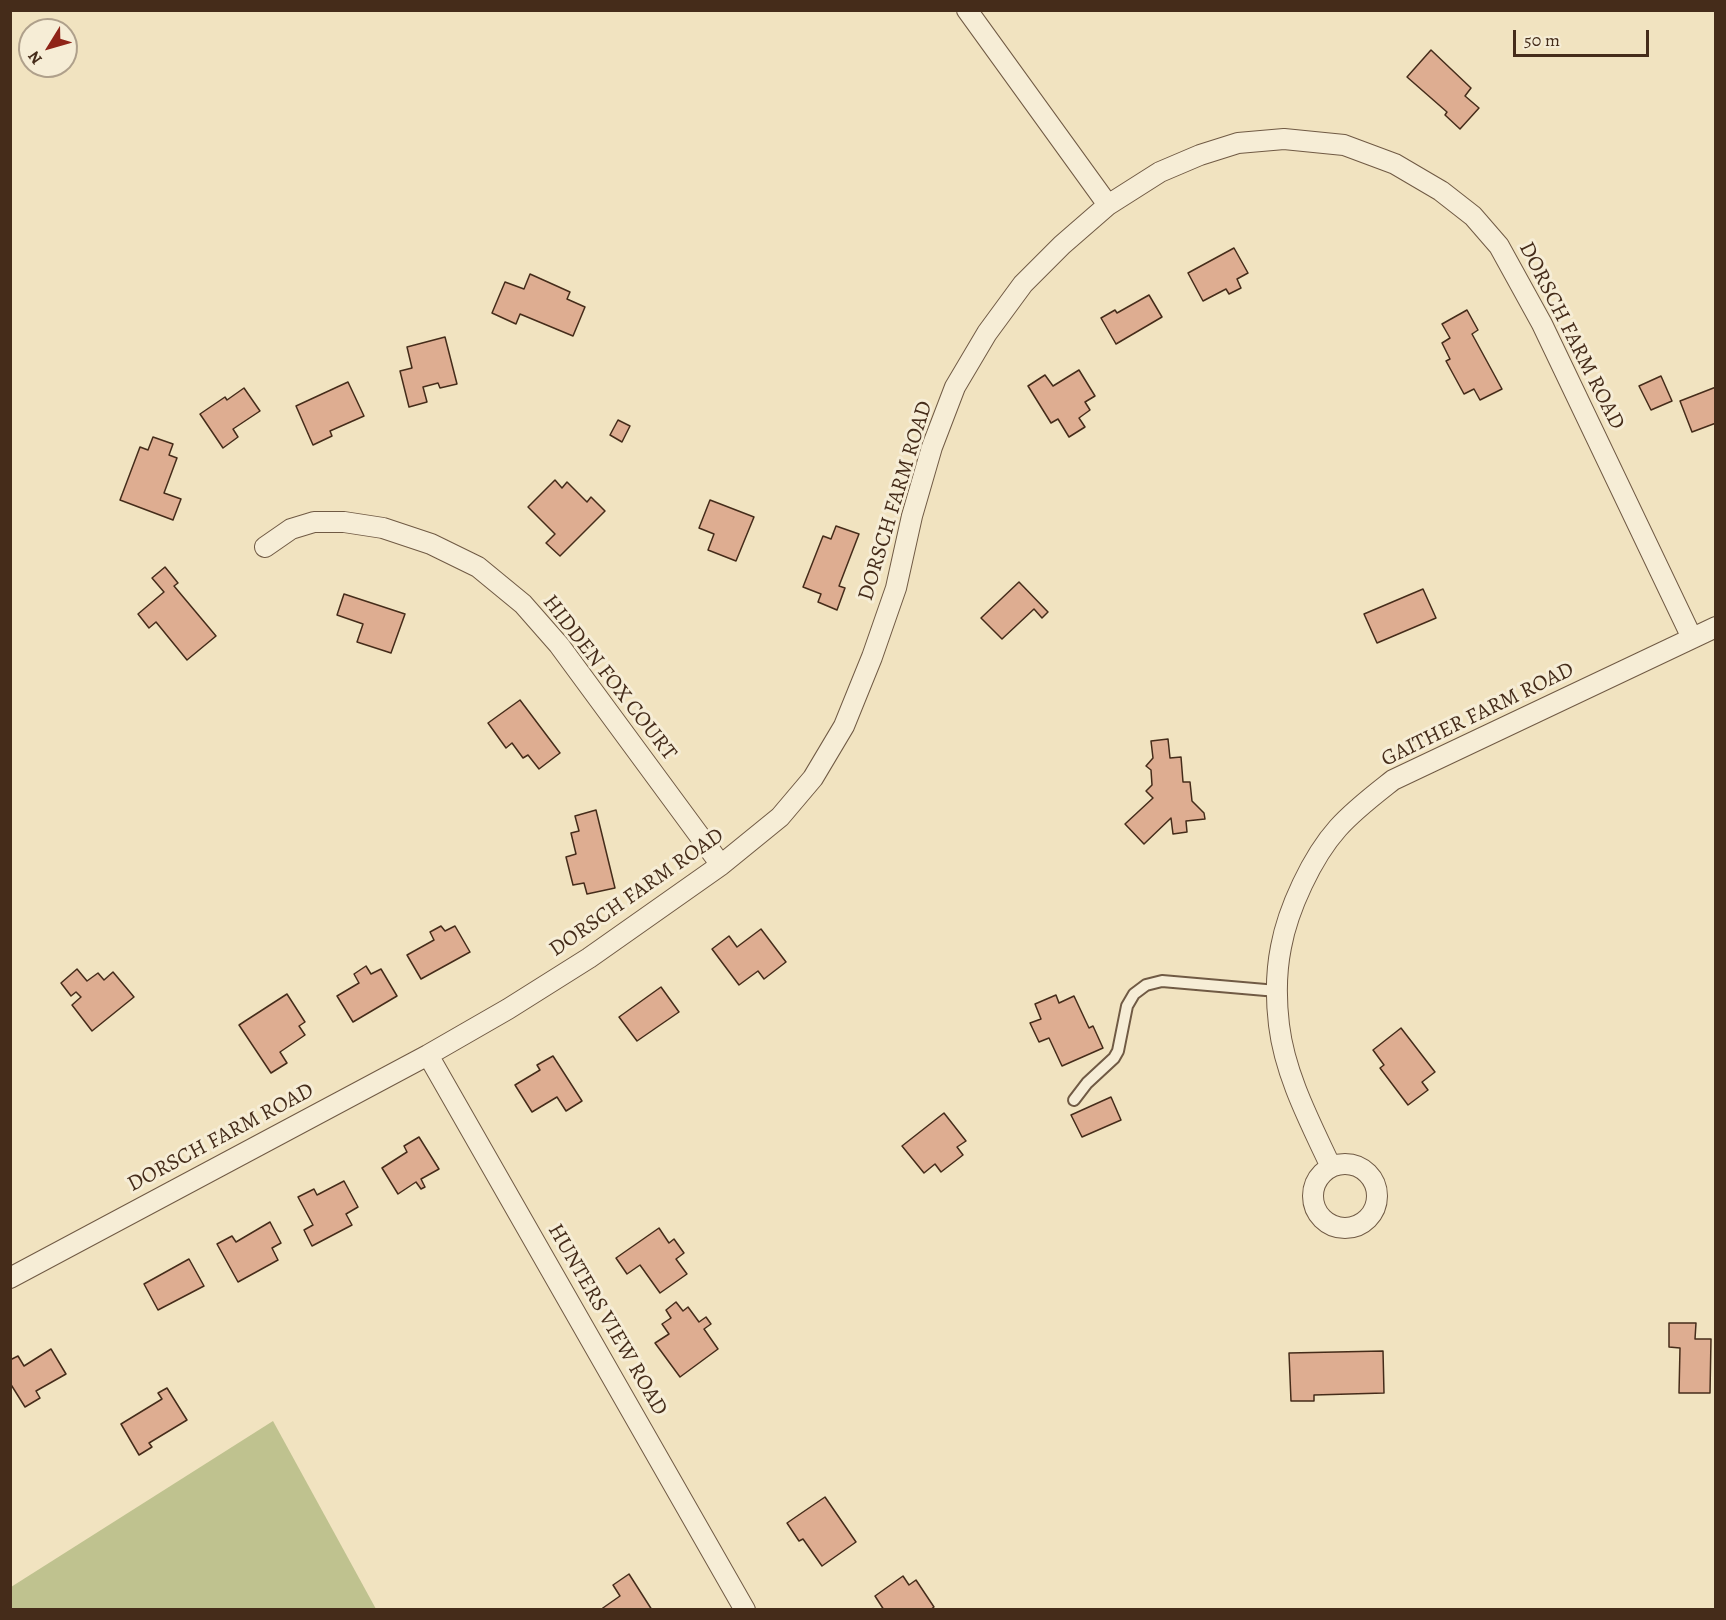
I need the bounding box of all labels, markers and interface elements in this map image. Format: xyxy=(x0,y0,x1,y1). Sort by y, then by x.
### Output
north arrow xyxy=(18,18,78,78)
scale bar xyxy=(1516,18,1652,56)
text: 50 m xyxy=(1524,28,1560,52)
text: N xyxy=(23,46,48,69)
street label: DORSCH FARM ROAD xyxy=(1512,238,1630,434)
street label: DORSCH FARM ROAD xyxy=(853,398,939,604)
street label: HIDDEN FOX COURT xyxy=(536,590,682,766)
street label: GAITHER FARM ROAD xyxy=(1377,657,1579,773)
street label: DORSCH FARM ROAD xyxy=(545,823,729,963)
street label: DORSCH FARM ROAD xyxy=(123,1078,319,1198)
street label: HUNTERS VIEW ROAD xyxy=(541,1219,673,1421)

